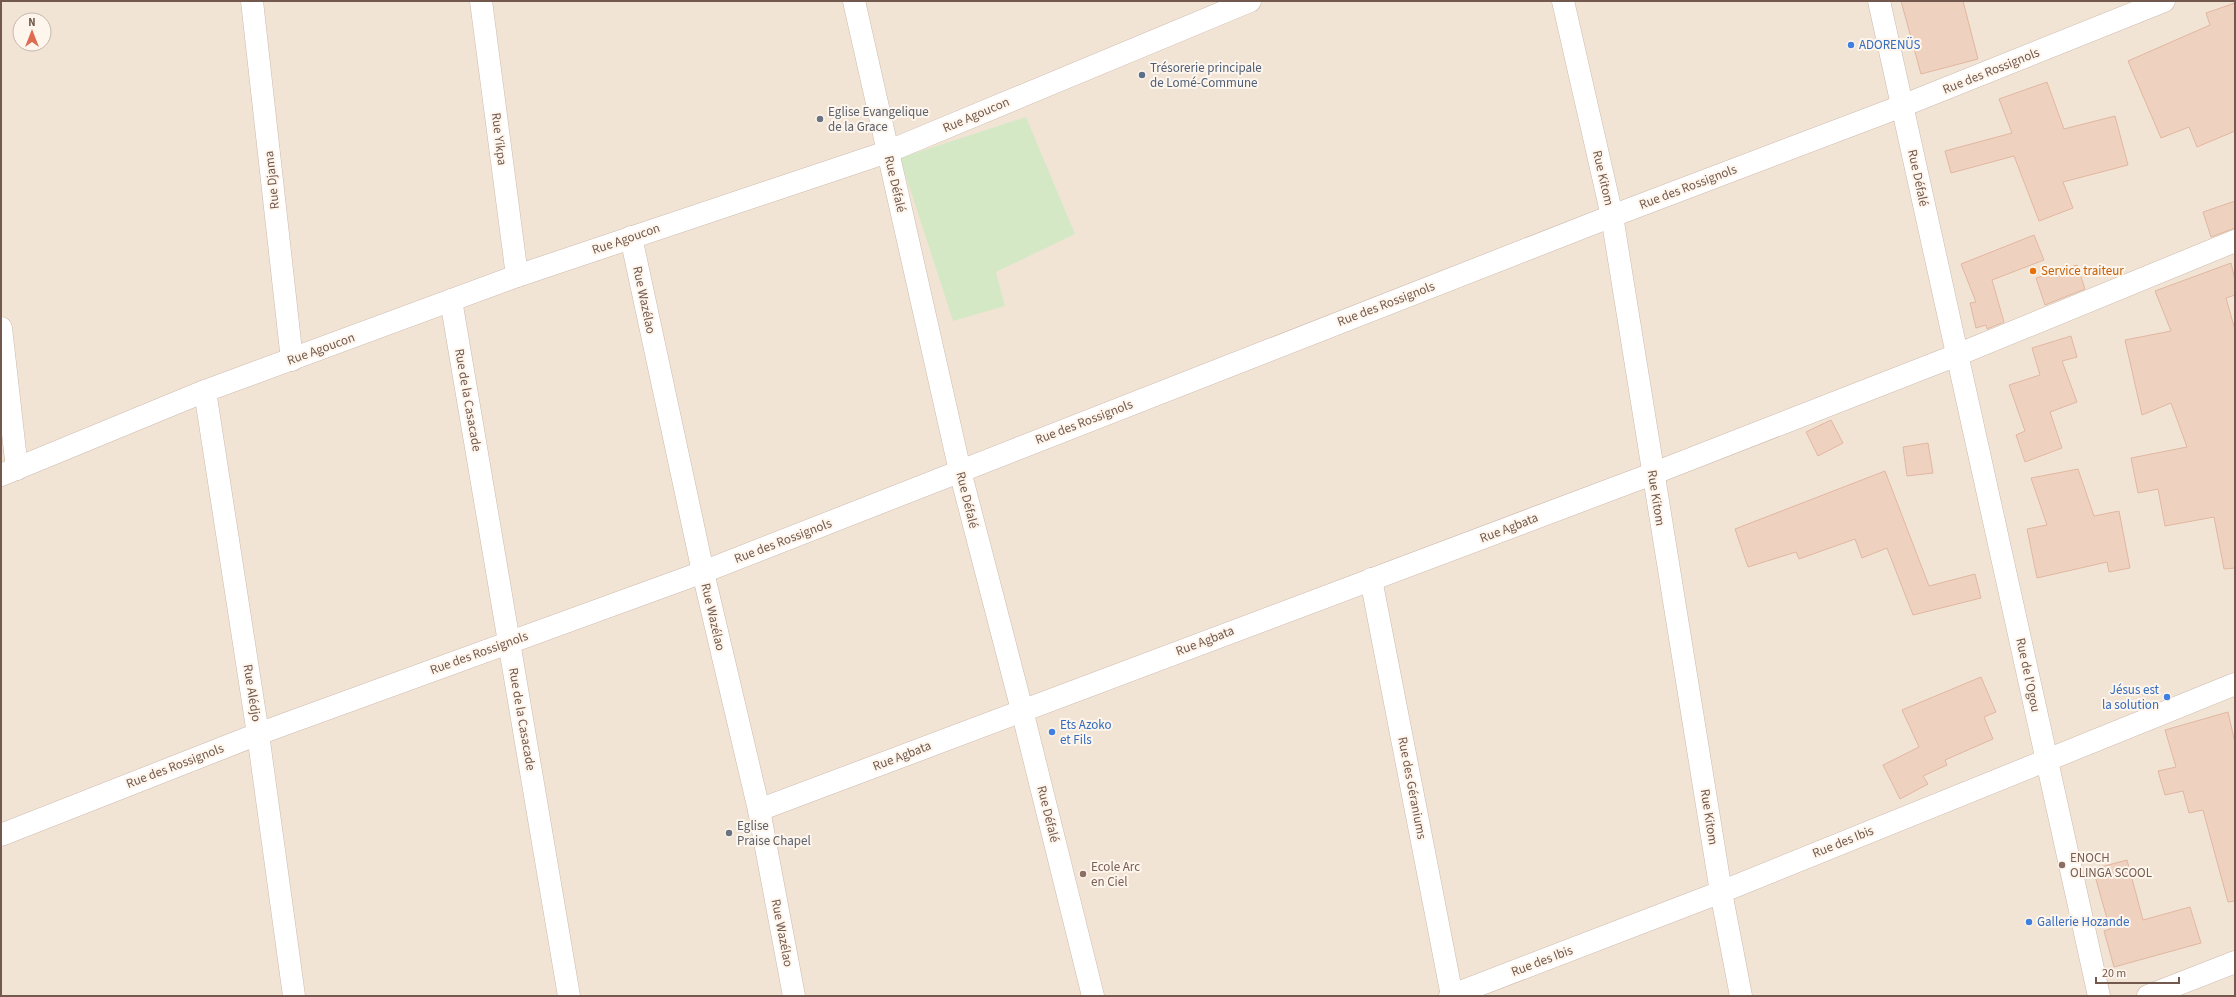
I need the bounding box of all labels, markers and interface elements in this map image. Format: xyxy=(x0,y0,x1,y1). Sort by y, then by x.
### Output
north arrow xyxy=(12,12,52,52)
text: N xyxy=(28,15,36,30)
place label: ADORENÜS xyxy=(1859,36,1921,54)
marker: ADORENÜS xyxy=(1846,40,1856,50)
street label: Rue des Rossignols xyxy=(1940,43,2043,99)
place label: Trésorerie principale de Lomé-Commune xyxy=(1150,59,1262,92)
marker: Trésorerie principale de Lomé-Commune xyxy=(1137,70,1147,80)
street label: Rue Agoucon xyxy=(940,93,1012,137)
place label: Eglise Evangelique de la Grace xyxy=(828,103,929,136)
street label: Rue Yikpa xyxy=(487,112,511,166)
marker: Eglise Evangelique de la Grace xyxy=(815,114,825,124)
street label: Rue Défalé xyxy=(1903,148,1933,208)
street label: Rue Kitom xyxy=(1588,149,1618,207)
street label: Rue Djama xyxy=(260,150,284,210)
street label: Rue Défalé xyxy=(880,154,910,214)
street label: Rue des Rossignols xyxy=(1637,160,1740,214)
street label: Rue Agoucon xyxy=(590,219,662,259)
place label: Service traiteur xyxy=(2041,262,2124,280)
street label: Rue Wazélao xyxy=(628,264,660,336)
marker: Service traiteur xyxy=(2028,266,2038,276)
street label: Rue des Rossignols xyxy=(1335,277,1438,331)
street label: Rue Agoucon xyxy=(285,328,357,370)
street label: Rue de la Casacade xyxy=(450,347,486,453)
street label: Rue des Rossignols xyxy=(1033,395,1136,449)
street label: Rue Kitom xyxy=(1643,469,1669,527)
street label: Rue Défalé xyxy=(951,470,983,530)
street label: Rue Agbata xyxy=(1477,509,1541,547)
street label: Rue des Rossignols xyxy=(732,514,835,568)
street label: Rue Wazélao xyxy=(696,581,730,653)
street label: Rue Agbata xyxy=(1173,622,1237,660)
street label: Rue des Rossignols xyxy=(427,627,531,679)
street label: Rue de l'Ogou xyxy=(2011,636,2045,714)
street label: Rue Alédjo xyxy=(239,663,265,723)
street label: Rue de la Casacade xyxy=(504,666,540,772)
place label: Jésus est la solution xyxy=(2102,681,2160,714)
marker: Jésus est la solution xyxy=(2162,692,2172,702)
place label: Ets Azoko et Fils xyxy=(1060,716,1112,749)
marker: Ets Azoko et Fils xyxy=(1047,727,1057,737)
street label: Rue des Géraniums xyxy=(1393,735,1431,841)
street label: Rue Agbata xyxy=(870,737,934,775)
street label: Rue des Rossignols xyxy=(124,739,227,793)
street label: Rue Défalé xyxy=(1032,784,1064,844)
street label: Rue Kitom xyxy=(1696,788,1722,846)
place label: Eglise Praise Chapel xyxy=(737,817,811,850)
street label: Rue des Ibis xyxy=(1810,821,1877,862)
marker: Eglise Praise Chapel xyxy=(724,828,734,838)
place label: ENOCH OLINGA SCOOL xyxy=(2070,849,2152,882)
place label: Ecole Arc en Ciel xyxy=(1091,858,1140,891)
marker: ENOCH OLINGA SCOOL xyxy=(2057,860,2067,870)
marker: Ecole Arc en Ciel xyxy=(1078,869,1088,879)
street label: Rue Wazélao xyxy=(767,897,797,969)
place label: Gallerie Hozande xyxy=(2037,913,2129,931)
marker: Gallerie Hozande xyxy=(2024,917,2034,927)
street label: Rue des Ibis xyxy=(1509,941,1576,981)
scale bar xyxy=(2096,959,2179,985)
text: 20 m xyxy=(2102,965,2126,982)

